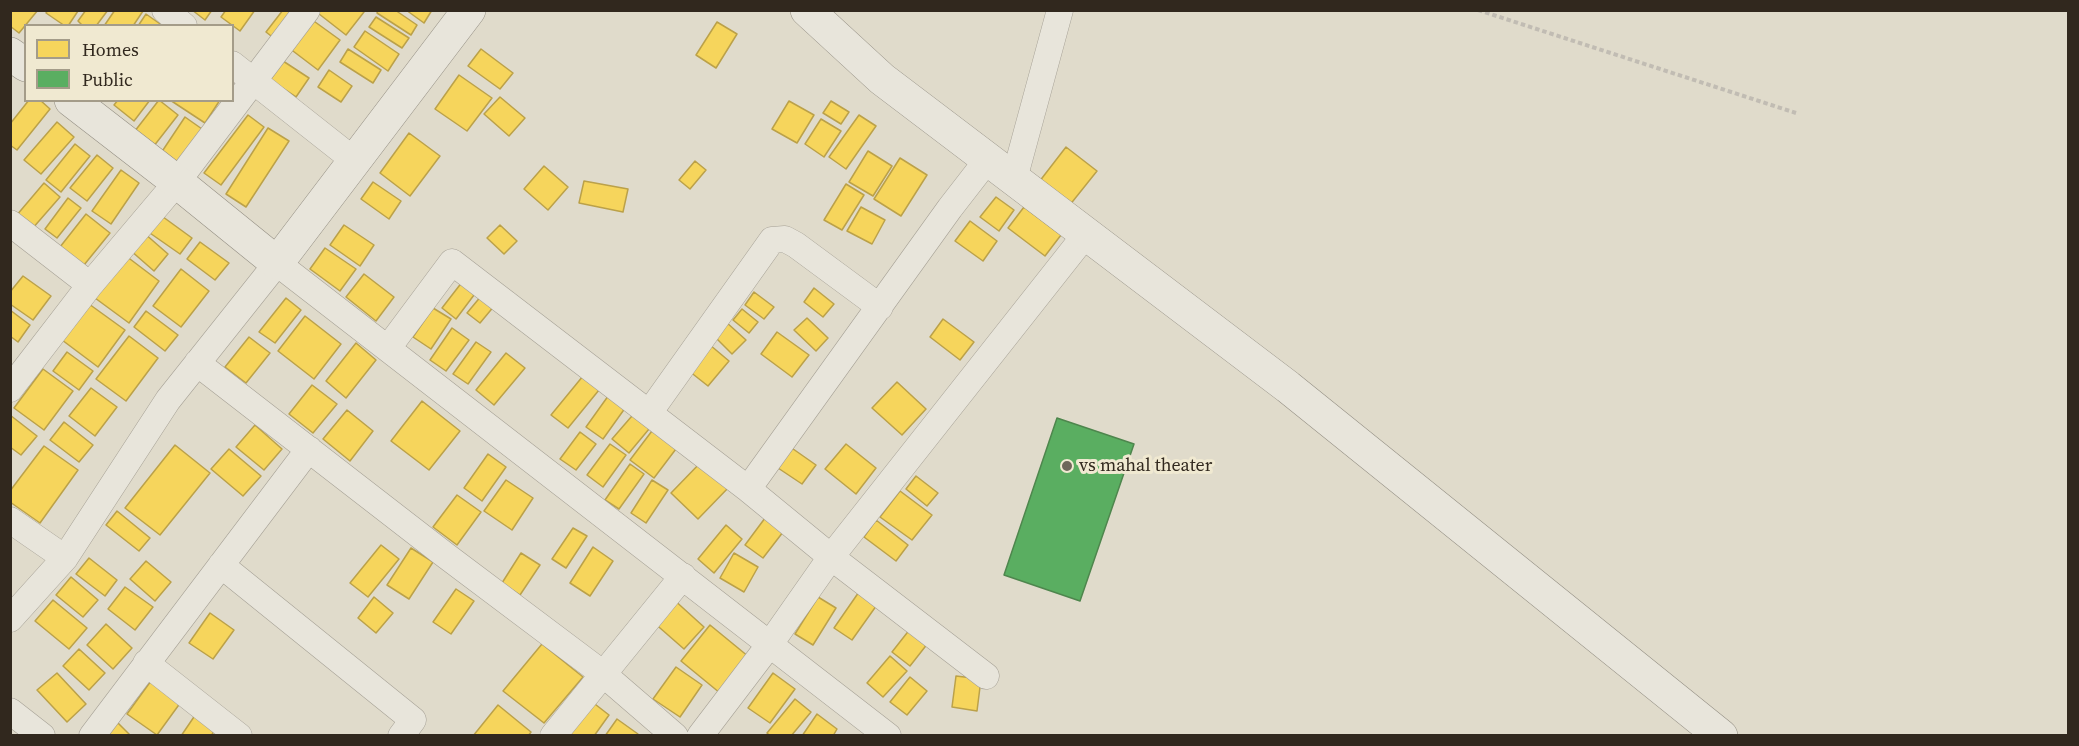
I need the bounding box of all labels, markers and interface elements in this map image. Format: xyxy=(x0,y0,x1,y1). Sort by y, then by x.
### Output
legend xyxy=(24,24,234,102)
text: Homes xyxy=(82,37,139,62)
text: Public xyxy=(82,67,133,92)
place label: vs mahal theater xyxy=(1079,455,1212,477)
marker: vs mahal theater xyxy=(1060,459,1074,473)

